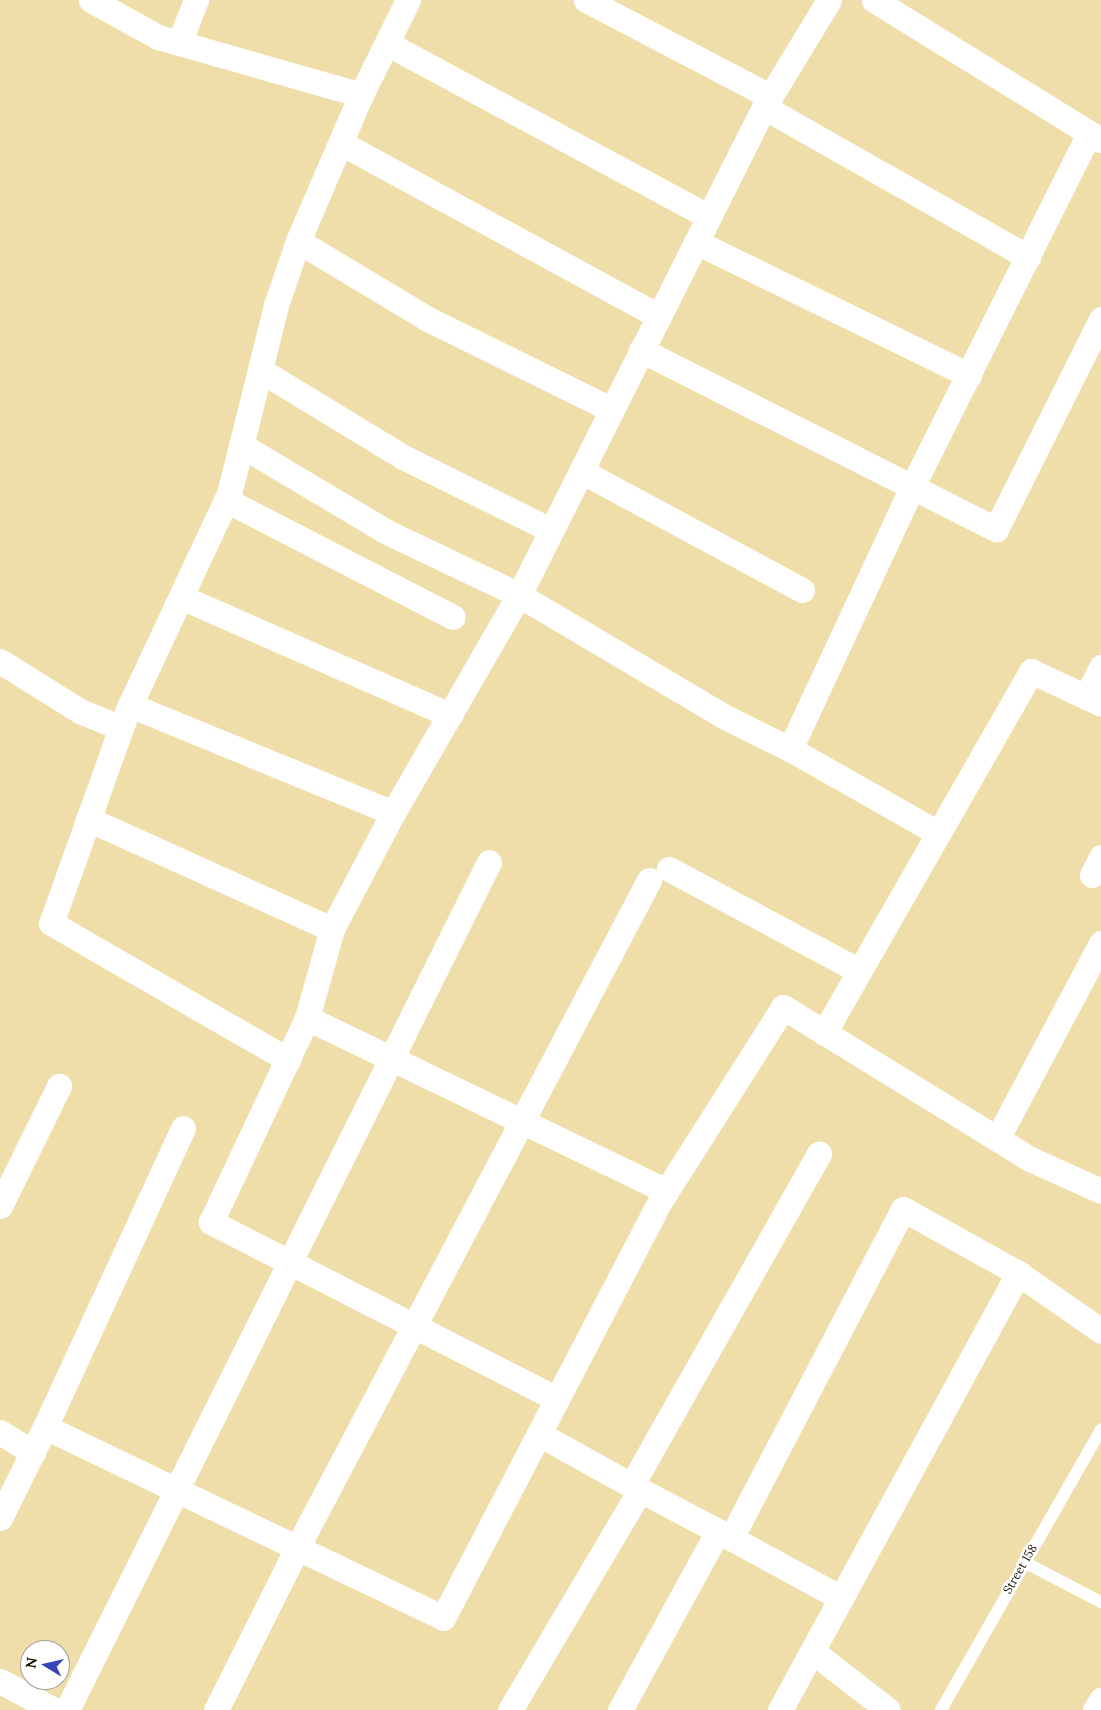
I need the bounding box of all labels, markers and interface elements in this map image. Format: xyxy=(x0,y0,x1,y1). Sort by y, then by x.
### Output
street label: Street 158 xyxy=(1000,1542,1040,1596)
north arrow xyxy=(20,1640,70,1690)
text: N xyxy=(21,1656,41,1670)

